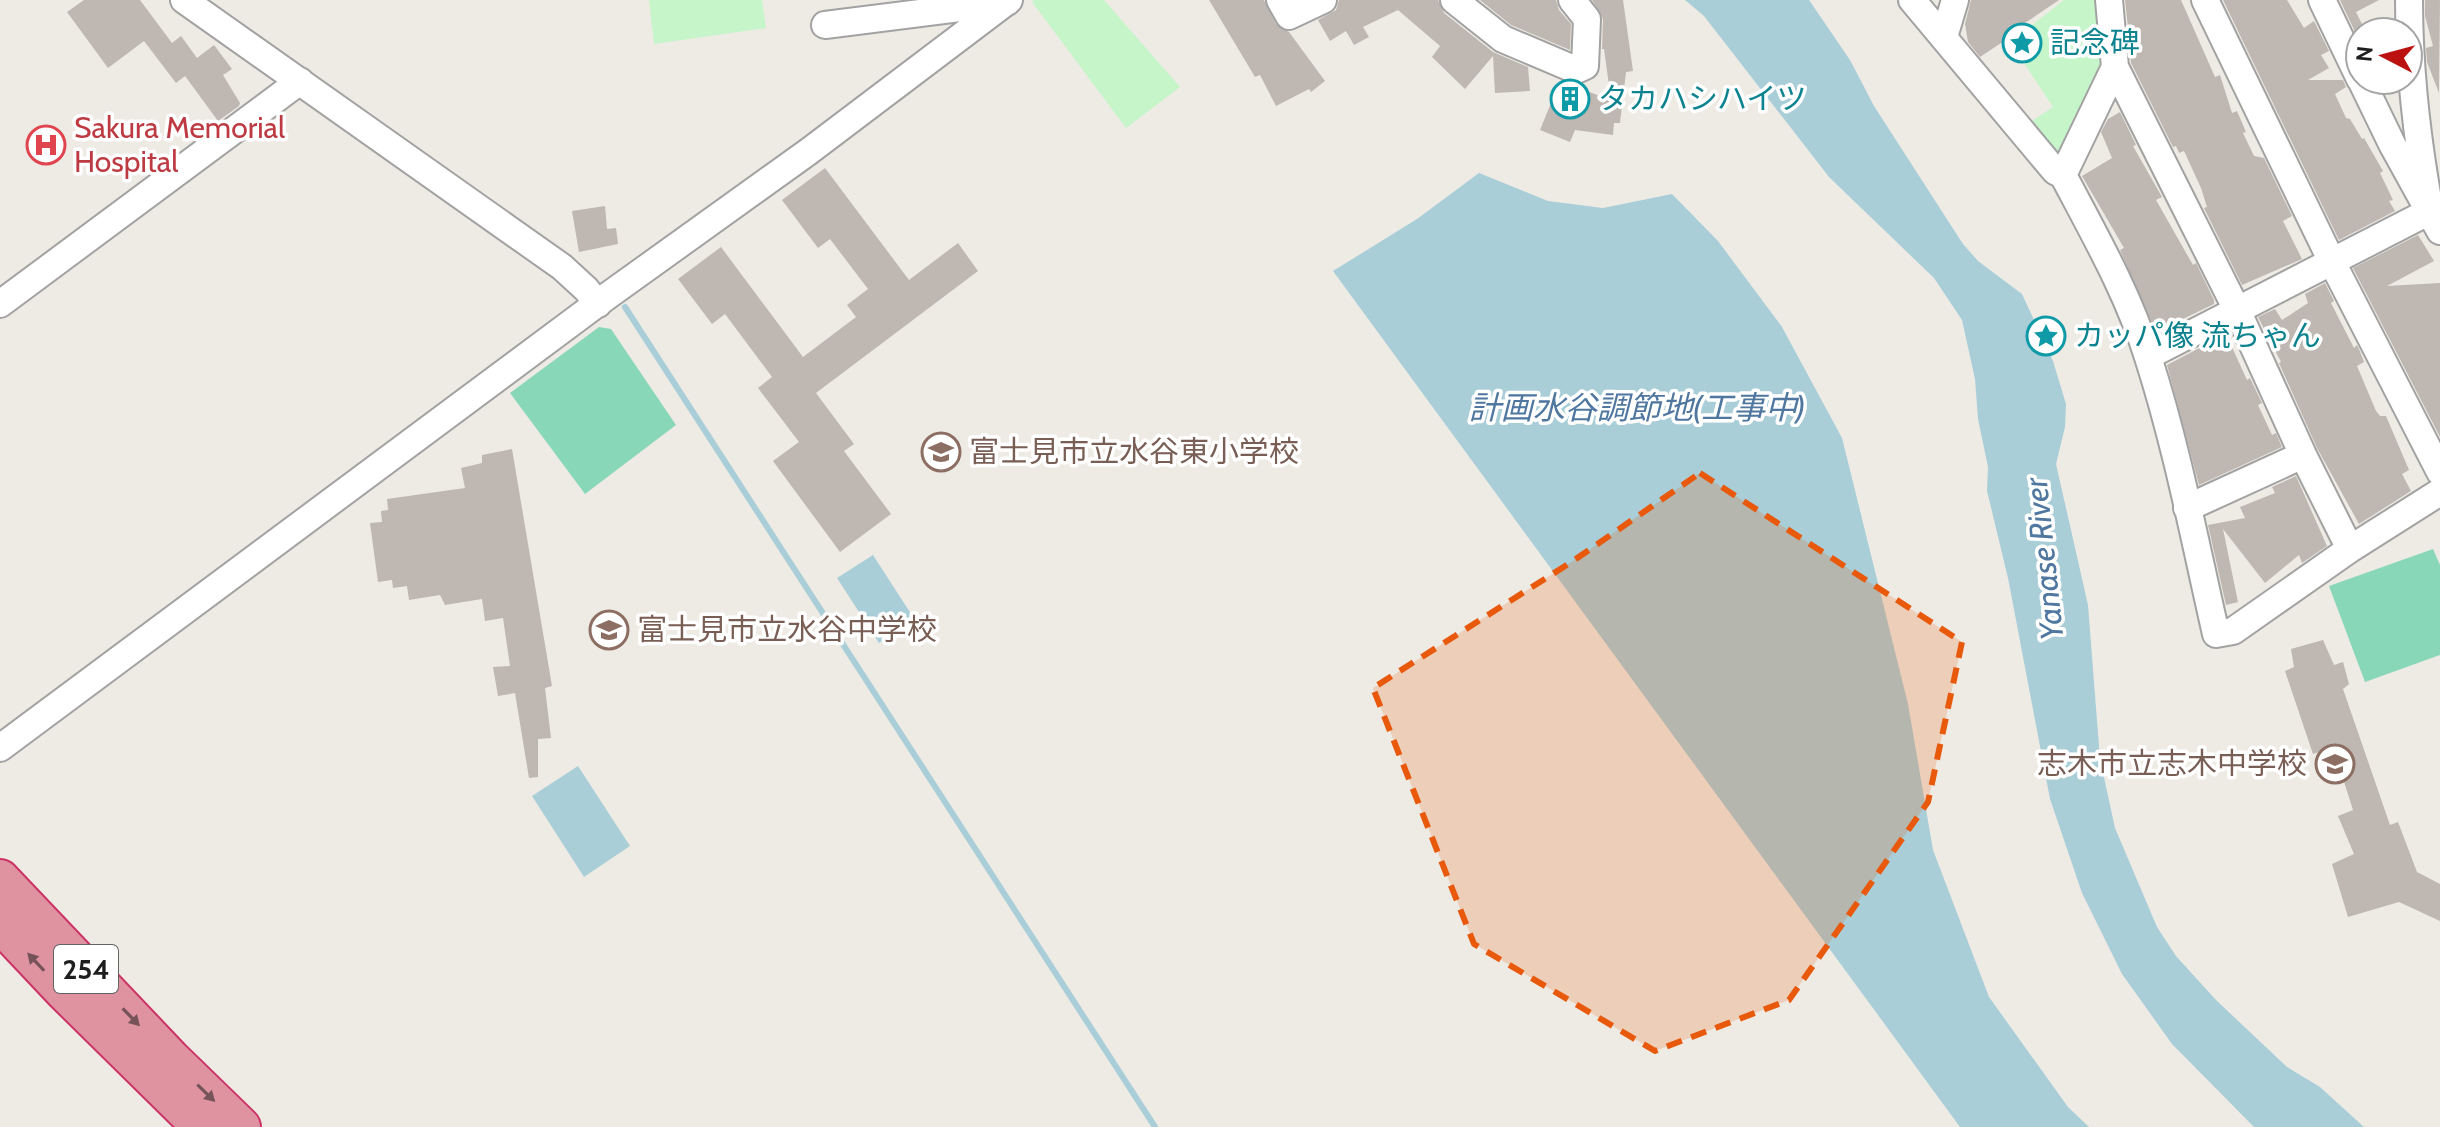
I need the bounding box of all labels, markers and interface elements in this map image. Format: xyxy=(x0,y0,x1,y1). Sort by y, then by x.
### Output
north arrow xyxy=(2344,16,2424,96)
place icon: 記念碑 xyxy=(2001,22,2043,64)
place label: 記念碑 xyxy=(2050,24,2140,61)
text: N xyxy=(2350,45,2379,63)
building icon: タカハシハイツ xyxy=(1549,78,1591,120)
place label: タカハシハイツ xyxy=(1598,80,1807,117)
place label: Sakura Memorial Hospital xyxy=(74,109,285,180)
hospital icon: Sakura Memorial Hospital xyxy=(25,124,67,166)
place icon: カッパ像 流ちゃん xyxy=(2025,315,2067,357)
place label: カッパ像 流ちゃん xyxy=(2074,317,2321,354)
water label: 計画水谷調節地(工事中) xyxy=(1469,388,1805,427)
school or university icon: 富士見市立水谷東小学校 xyxy=(920,431,962,473)
place label: 富士見市立水谷東小学校 xyxy=(969,433,1299,470)
water label: Yanase River xyxy=(2015,475,2071,642)
school or university icon: 富士見市立水谷中学校 xyxy=(588,609,630,651)
place label: 富士見市立水谷中学校 xyxy=(637,611,937,648)
school or university icon: 志木市立志木中学校 xyxy=(2314,743,2356,785)
place label: 志木市立志木中学校 xyxy=(2037,745,2307,782)
road number: 254 xyxy=(54,945,118,993)
one-way arrow xyxy=(28,953,46,972)
one-way arrow xyxy=(121,1007,140,1026)
one-way arrow xyxy=(196,1083,215,1102)

